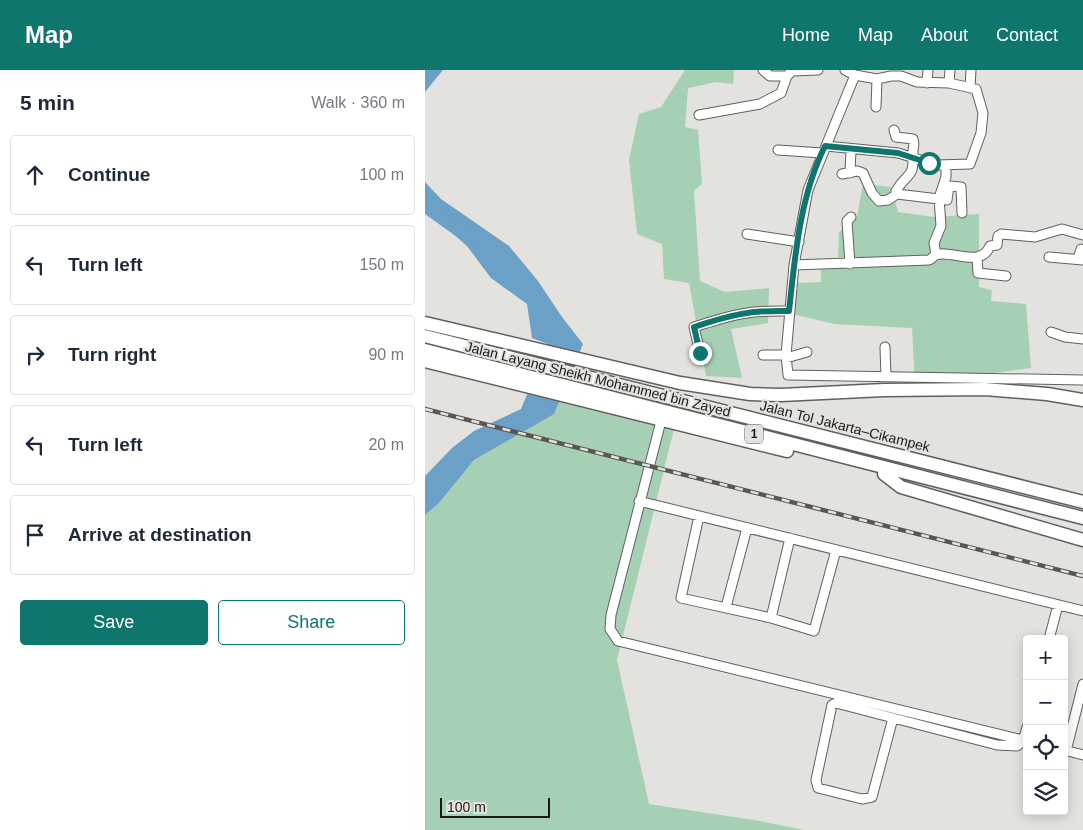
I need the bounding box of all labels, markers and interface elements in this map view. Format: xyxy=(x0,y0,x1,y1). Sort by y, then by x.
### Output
text: Map xyxy=(25,21,73,48)
text: Home xyxy=(782,25,830,45)
text: Map xyxy=(858,25,893,45)
text: About xyxy=(921,25,968,45)
text: Contact xyxy=(996,25,1058,45)
text: 5 min xyxy=(20,91,75,114)
text: Walk · 360 m xyxy=(311,94,405,111)
route start xyxy=(918,152,941,175)
icon: ahead xyxy=(21,161,49,189)
text: Continue xyxy=(68,164,150,185)
text: 100 m xyxy=(360,166,404,183)
icon: left xyxy=(21,251,49,279)
text: Turn left xyxy=(68,254,143,275)
text: 150 m xyxy=(360,256,404,273)
street label: Jalan Layang Sheikh Mohammed bin Zayed xyxy=(464,338,732,420)
icon: right xyxy=(21,341,49,369)
route end xyxy=(689,342,712,365)
text: Turn right xyxy=(68,344,156,365)
text: 90 m xyxy=(368,346,404,363)
street label: Jalan Tol Jakarta–Cikampek xyxy=(758,397,933,455)
road number: 1 xyxy=(745,424,763,444)
icon: left xyxy=(21,431,49,459)
text: Turn left xyxy=(68,434,143,455)
text: 20 m xyxy=(368,436,404,453)
icon: arrive xyxy=(21,521,49,549)
text: Arrive at destination xyxy=(68,524,252,545)
button: Save xyxy=(20,600,208,645)
button: Share xyxy=(218,600,405,645)
map controls xyxy=(1023,635,1068,815)
button: + xyxy=(1023,635,1068,680)
button: − xyxy=(1023,680,1068,725)
button: locate xyxy=(1023,725,1068,770)
button: layers xyxy=(1023,770,1068,815)
scale bar xyxy=(440,795,550,818)
text: 100 m xyxy=(447,799,486,815)

